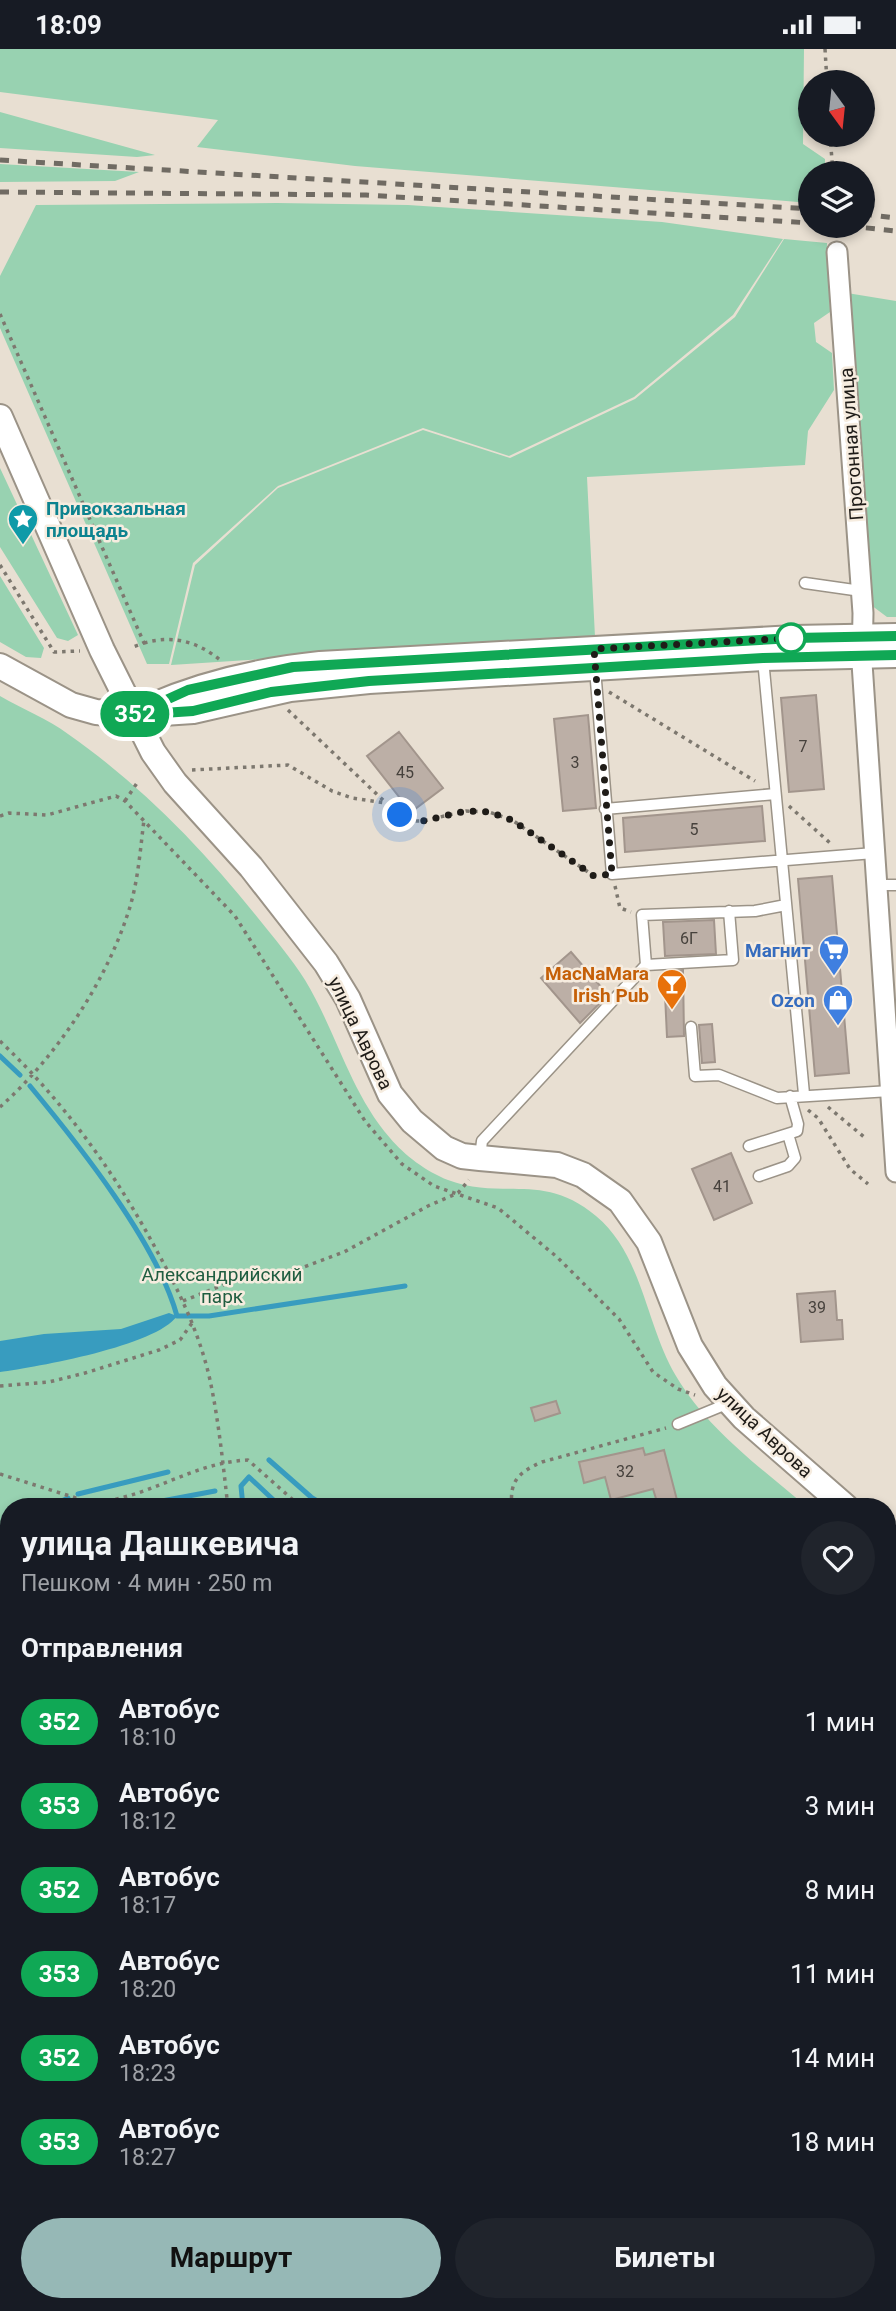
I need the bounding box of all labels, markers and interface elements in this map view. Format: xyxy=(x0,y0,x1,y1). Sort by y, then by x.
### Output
text: 18:09 xyxy=(35,10,102,40)
north arrow xyxy=(798,70,875,147)
map controls xyxy=(798,70,875,238)
button: layers xyxy=(798,161,875,238)
street label: Прогонная улица xyxy=(835,367,868,521)
place label: Привокзальная площадь xyxy=(46,497,186,542)
place icon: Привокзальная площадь xyxy=(6,502,40,546)
unlabelled marker xyxy=(776,623,806,653)
line badge: 352 xyxy=(95,691,175,737)
text: 352 xyxy=(114,700,156,728)
house number: 7 xyxy=(799,737,808,756)
house number: 3 xyxy=(571,753,580,772)
house number: 45 xyxy=(396,763,414,782)
your location xyxy=(382,797,417,832)
house number: 5 xyxy=(690,820,699,839)
house number: 6Г xyxy=(680,929,698,948)
supermarket icon: Магнит xyxy=(817,933,851,977)
place label: Магнит xyxy=(745,939,811,962)
place label: MacNaMara Irish Pub xyxy=(545,962,649,1007)
bar icon: MacNaMara Irish Pub xyxy=(655,967,689,1011)
street label: улица Аврова xyxy=(323,973,398,1093)
shop icon: Ozon xyxy=(821,983,855,1027)
place label: Ozon xyxy=(771,989,815,1012)
house number: 41 xyxy=(713,1177,731,1196)
park label: Александрийский парк xyxy=(141,1263,303,1308)
house number: 39 xyxy=(808,1298,826,1317)
street label: улица Аврова xyxy=(712,1382,817,1483)
house number: 32 xyxy=(616,1462,634,1481)
button: heart xyxy=(801,1521,875,1595)
text: улица Дашкевича xyxy=(21,1524,299,1563)
text: Пешком · 4 мин · 250 m xyxy=(21,1570,272,1597)
text: Отправления xyxy=(21,1633,183,1663)
text: Автобус xyxy=(119,1694,220,1724)
text: 1 мин xyxy=(805,1707,875,1737)
text: 352 xyxy=(39,1708,80,1736)
text: 18:10 xyxy=(119,1724,176,1751)
text: Автобус xyxy=(119,1778,220,1808)
text: 3 мин xyxy=(805,1791,875,1821)
text: 353 xyxy=(39,1792,80,1820)
text: 18:12 xyxy=(119,1808,176,1835)
text: Автобус xyxy=(119,1862,220,1892)
text: 8 мин xyxy=(805,1875,875,1905)
text: 352 xyxy=(39,1876,80,1904)
text: 18:17 xyxy=(119,1892,176,1919)
text: Автобус xyxy=(119,1946,220,1976)
text: 11 мин xyxy=(790,1959,875,1989)
text: 353 xyxy=(39,1960,80,1988)
text: 18:20 xyxy=(119,1976,176,2003)
text: Автобус xyxy=(119,2030,220,2060)
text: 14 мин xyxy=(790,2043,875,2073)
text: 352 xyxy=(39,2044,80,2072)
text: 18:23 xyxy=(119,2060,176,2087)
text: Автобус xyxy=(119,2114,220,2144)
text: 18 мин xyxy=(790,2127,875,2157)
text: 353 xyxy=(39,2128,80,2156)
text: 18:27 xyxy=(119,2144,176,2171)
button: Маршрут xyxy=(21,2218,441,2298)
button: Билеты xyxy=(455,2218,875,2298)

